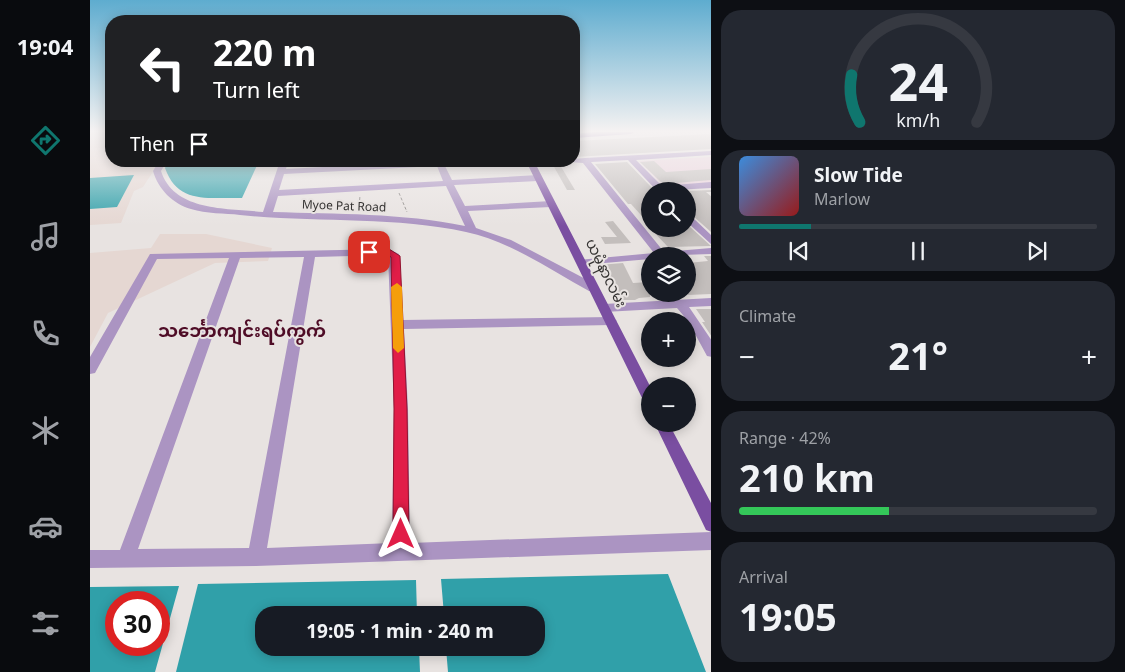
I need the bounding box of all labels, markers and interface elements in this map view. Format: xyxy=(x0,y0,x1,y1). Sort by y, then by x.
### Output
text: 220 m xyxy=(213,29,316,76)
text: 19:04 xyxy=(17,31,73,61)
icon: left xyxy=(130,35,195,100)
text: 24 xyxy=(888,45,948,116)
text: Turn left xyxy=(213,74,300,104)
text: km/h xyxy=(896,108,940,132)
icon: directions xyxy=(28,123,63,158)
icon: arrive xyxy=(185,130,213,158)
text: Then xyxy=(130,131,175,157)
text: Slow Tide xyxy=(814,162,903,188)
map controls xyxy=(641,182,696,432)
button: search xyxy=(641,182,696,237)
text: Marlow xyxy=(814,188,870,210)
street label: Myoe Pat Road xyxy=(302,196,387,215)
icon: music xyxy=(28,219,63,254)
pin xyxy=(348,231,390,273)
street label: ယမုံနာလမ်း xyxy=(579,235,632,312)
icon: previous xyxy=(785,237,813,265)
icon: pause xyxy=(904,237,932,265)
icon: next xyxy=(1023,237,1051,265)
icon: arrive xyxy=(355,238,383,266)
button: layers xyxy=(641,247,696,302)
text: Climate xyxy=(739,305,796,327)
button: + xyxy=(641,312,696,367)
icon: phone xyxy=(28,316,63,351)
district label: သင်္ဘောကျင်းရပ်ကွက် xyxy=(158,318,326,346)
text: 21° xyxy=(888,329,948,381)
text: − xyxy=(739,337,755,375)
text: + xyxy=(1081,337,1097,375)
button: − xyxy=(641,377,696,432)
icon: climate xyxy=(28,413,63,448)
text: Range · 42% xyxy=(739,427,831,449)
text: 210 km xyxy=(739,451,875,503)
position arrow xyxy=(374,507,426,559)
icon: car xyxy=(28,509,63,544)
text: Arrival xyxy=(739,566,788,588)
text: 19:05 xyxy=(739,590,837,642)
speed limit sign: 30 xyxy=(105,591,170,656)
icon: filters xyxy=(28,606,63,641)
text: 19:05 · 1 min · 240 m xyxy=(306,618,494,644)

